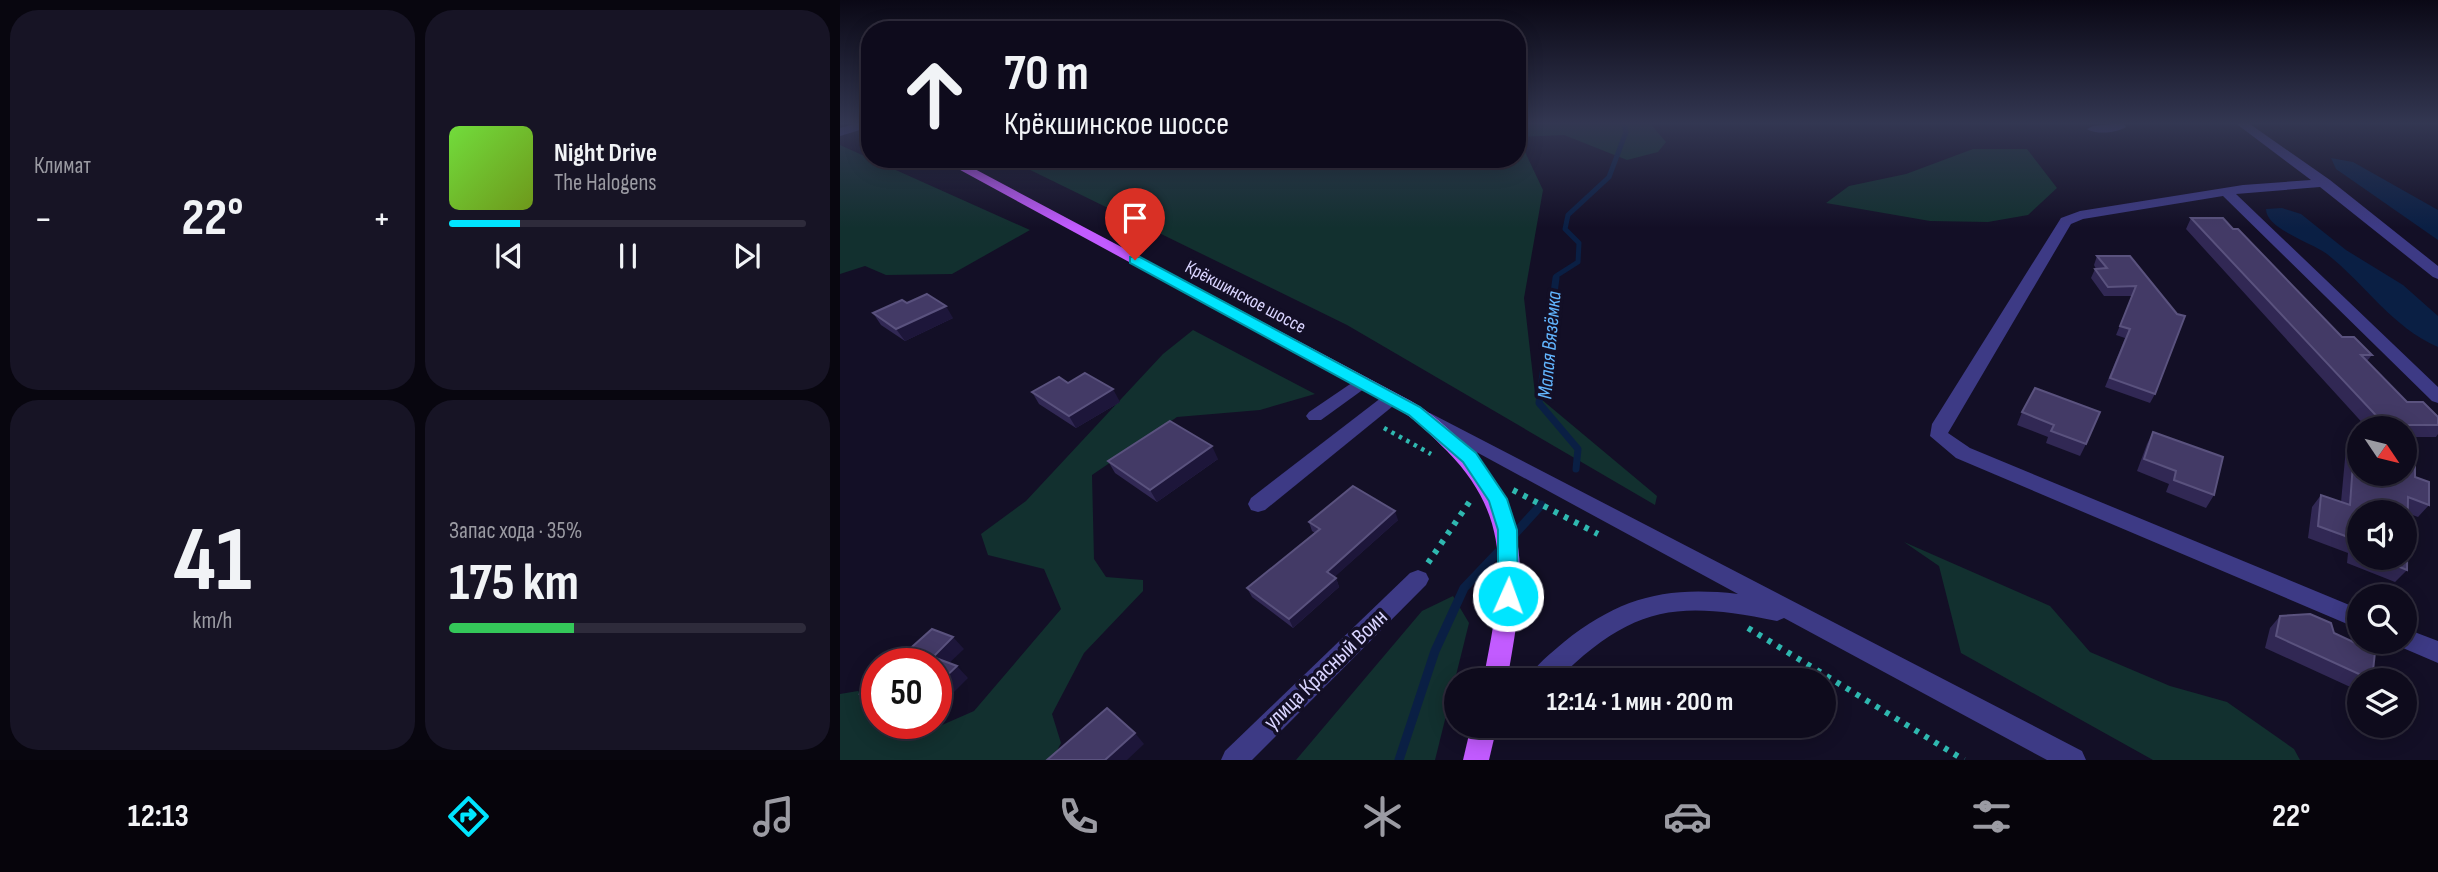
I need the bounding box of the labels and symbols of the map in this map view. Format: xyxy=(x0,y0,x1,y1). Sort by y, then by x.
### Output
pin xyxy=(1105,188,1165,260)
street label: Крёкшинское шоссе xyxy=(1181,256,1310,339)
water label: Малая Вязёмка xyxy=(1532,290,1567,400)
north arrow xyxy=(2347,416,2417,486)
position arrow xyxy=(1471,559,1545,633)
street label: улица Красный Воин xyxy=(1258,604,1394,736)
speed limit sign: 50 xyxy=(861,648,952,739)

